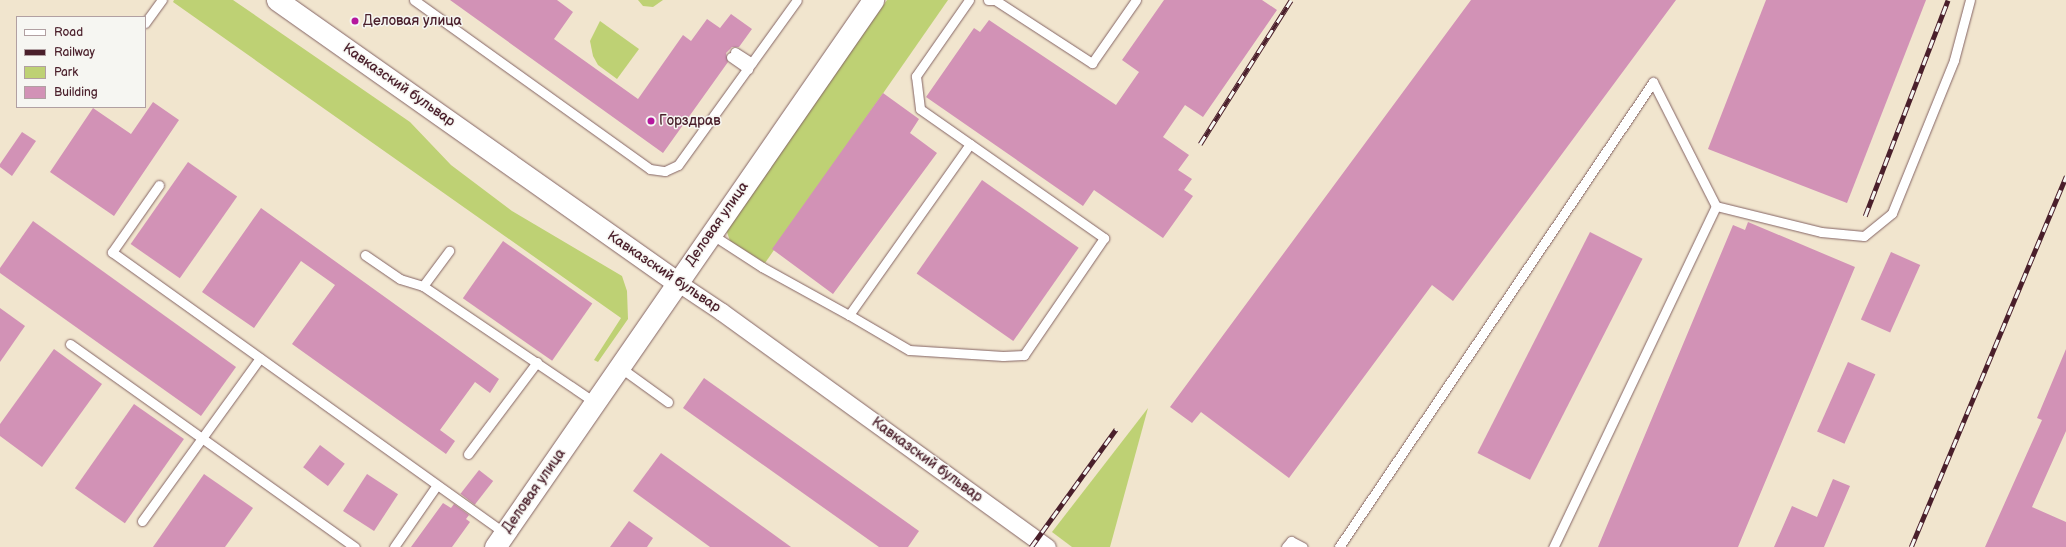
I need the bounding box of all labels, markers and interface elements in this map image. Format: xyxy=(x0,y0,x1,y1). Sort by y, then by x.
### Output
place label: Деловая улица xyxy=(363,13,462,29)
legend xyxy=(16,16,146,108)
marker: Деловая улица xyxy=(350,16,360,26)
text: Road xyxy=(54,25,83,40)
street label: Кавказский бульвар xyxy=(340,40,458,130)
text: Railway xyxy=(54,45,95,60)
text: Park xyxy=(54,65,78,80)
text: Building xyxy=(54,85,98,100)
place label: Горздрав xyxy=(659,113,721,129)
marker: Горздрав xyxy=(646,116,656,126)
street label: Деловая улица xyxy=(682,179,752,269)
street label: Кавказский бульвар xyxy=(604,228,724,316)
street label: Кавказский бульвар xyxy=(868,414,986,506)
street label: Деловая улица xyxy=(499,446,569,536)

